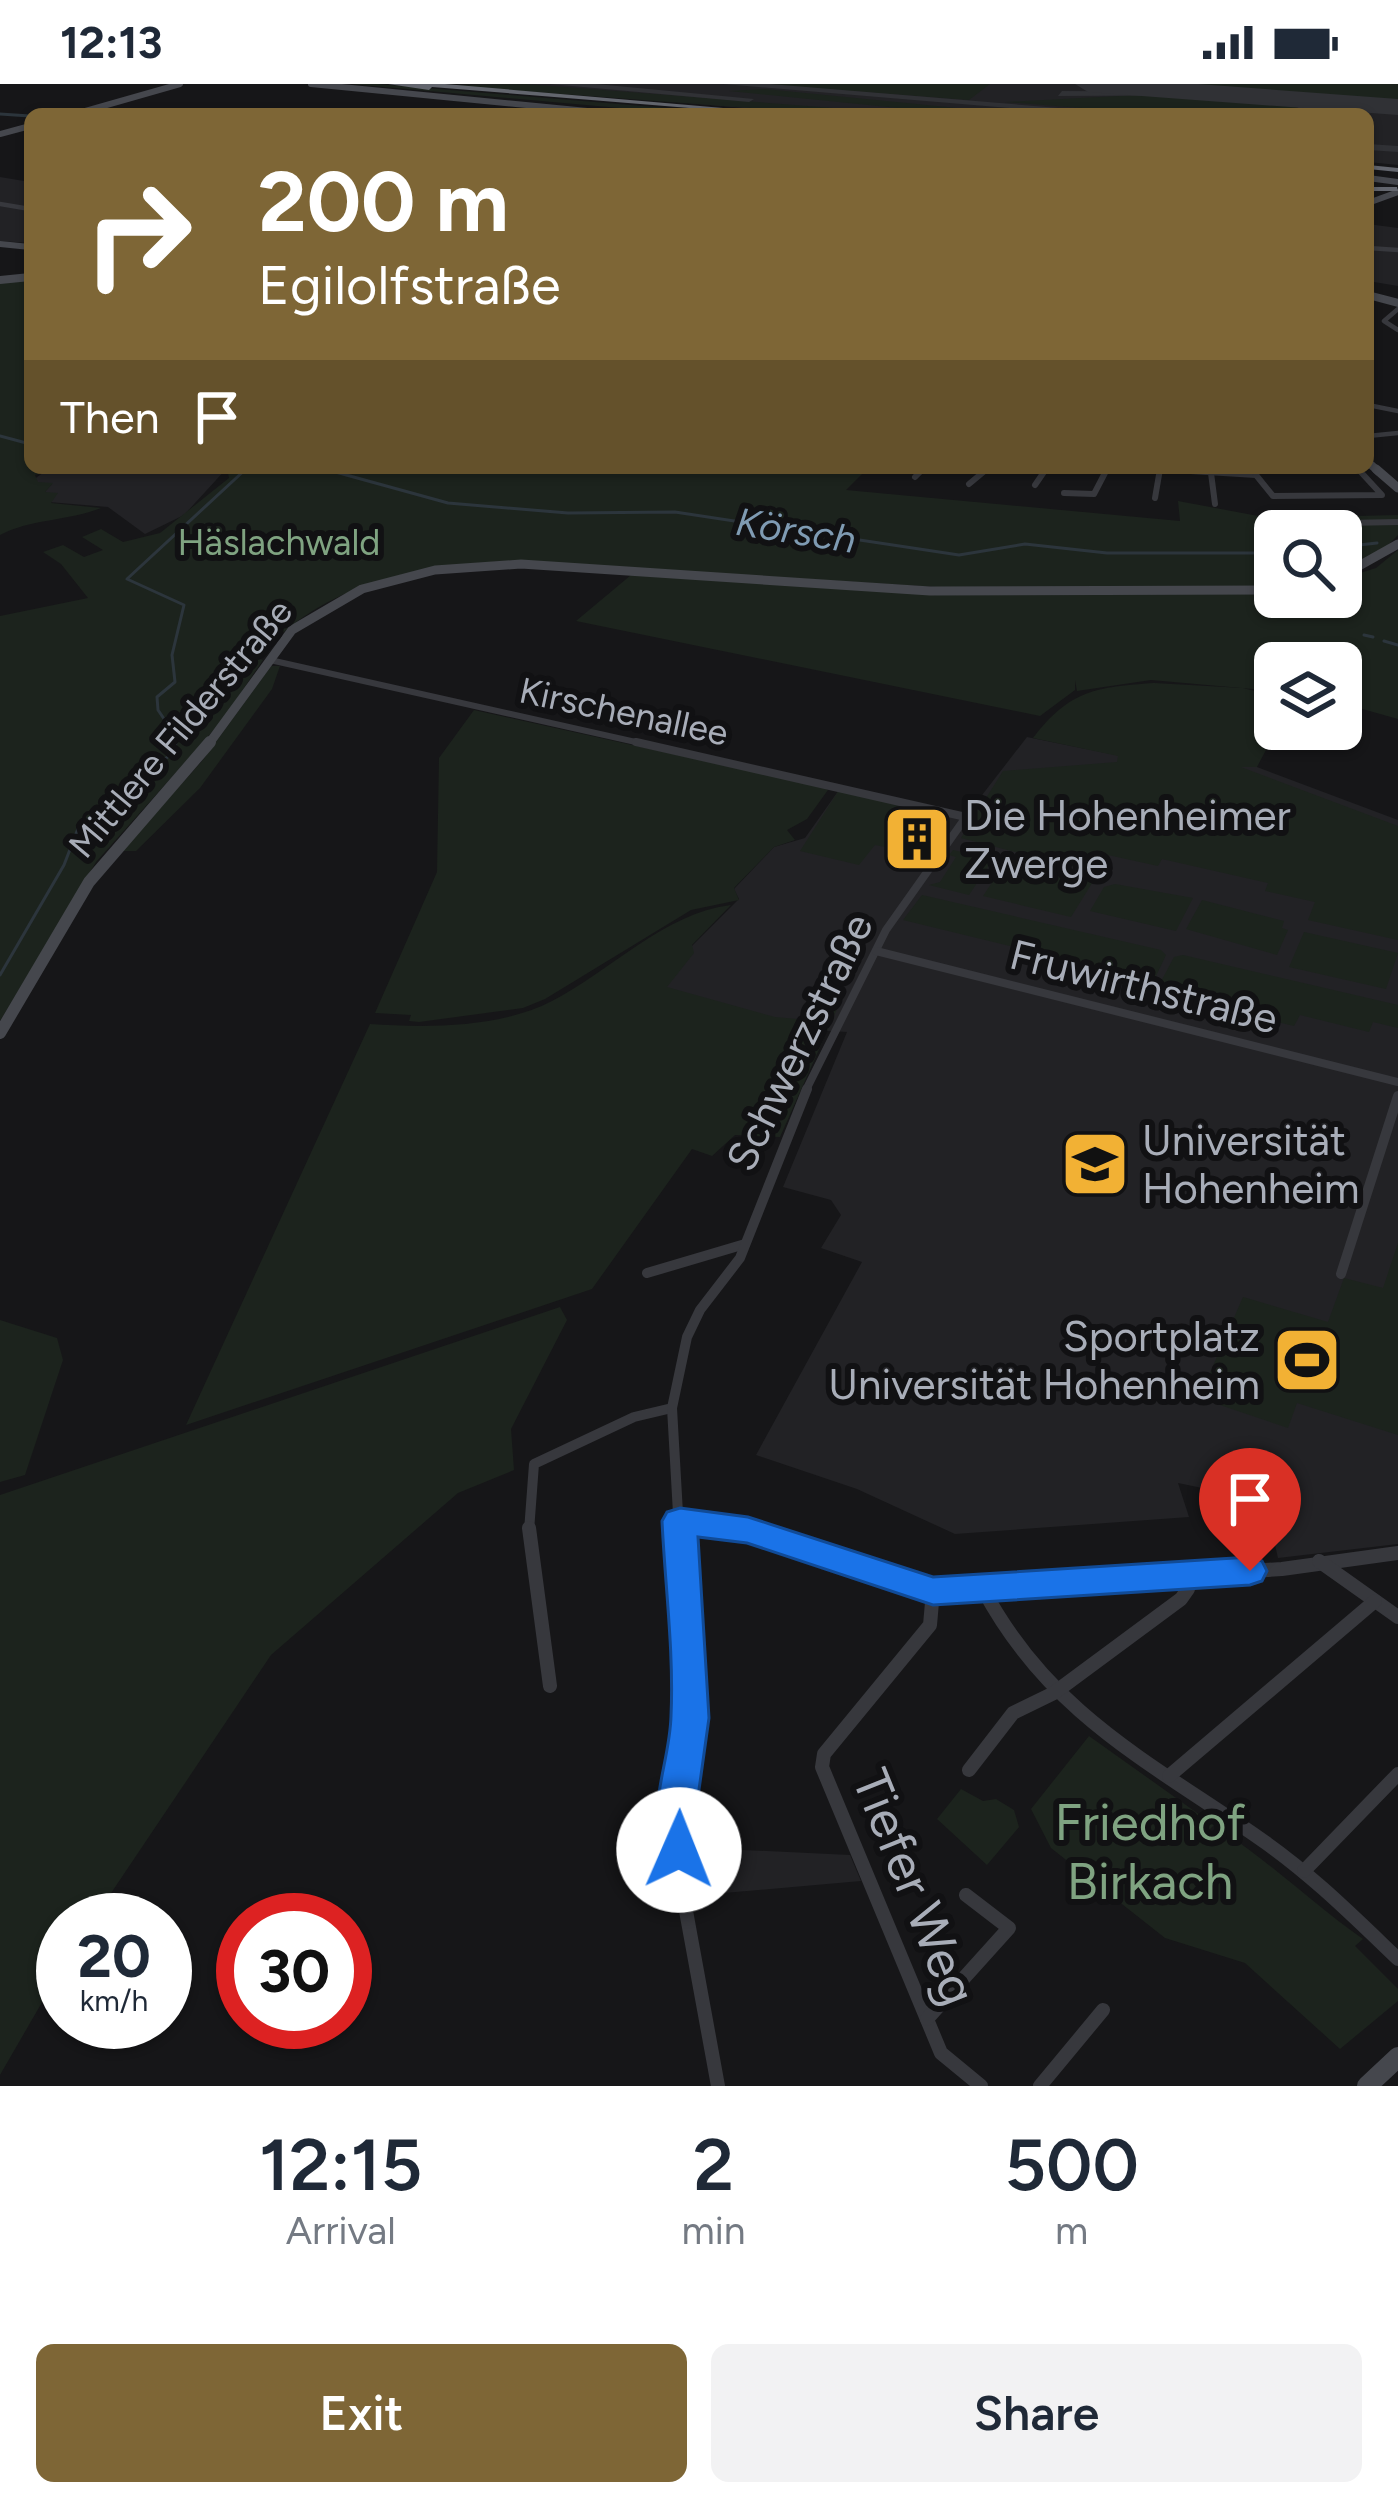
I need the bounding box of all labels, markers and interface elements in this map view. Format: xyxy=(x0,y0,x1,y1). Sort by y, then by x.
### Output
text: 12:13 xyxy=(60,15,163,69)
text: 200 m xyxy=(258,151,509,252)
icon: right xyxy=(60,156,216,312)
text: Egilolfstraße xyxy=(258,253,561,318)
icon: arrive xyxy=(184,384,250,450)
text: Then xyxy=(60,390,160,444)
water label: Körsch xyxy=(733,498,859,563)
map controls xyxy=(1254,510,1362,750)
button: search xyxy=(1254,510,1362,618)
park label: Häslachwald xyxy=(178,521,380,564)
street label: Mittlere Filderstraße xyxy=(60,590,301,866)
button: layers xyxy=(1254,642,1362,750)
street label: Kirschenallee xyxy=(516,668,732,755)
place label: Die Hohenheimer Zwerge xyxy=(964,790,1291,889)
building icon: Die Hohenheimer Zwerge xyxy=(882,804,952,874)
street label: Schwerzstraße xyxy=(715,905,884,1179)
street label: Fruwirthstraße xyxy=(1005,929,1283,1044)
place label: Universität Hohenheim xyxy=(1142,1115,1360,1214)
school or university icon: Universität Hohenheim xyxy=(1060,1129,1130,1199)
place label: Sportplatz Universität Hohenheim xyxy=(828,1311,1260,1410)
sports icon: Sportplatz Universität Hohenheim xyxy=(1272,1325,1342,1395)
pin xyxy=(1199,1448,1301,1571)
icon: arrive xyxy=(1217,1466,1283,1532)
street label: Tiefer Weg xyxy=(840,1760,989,2014)
position arrow xyxy=(616,1787,742,1913)
park label: Friedhof Birkach xyxy=(1055,1792,1246,1912)
speed limit sign: 30 xyxy=(216,1893,372,2049)
text: 20 xyxy=(77,1920,151,1992)
text: km/h xyxy=(80,1982,148,2019)
text: 12:15 xyxy=(259,2122,422,2208)
text: 2 xyxy=(693,2122,734,2208)
text: 500 xyxy=(1004,2122,1139,2208)
text: Arrival xyxy=(286,2207,396,2254)
text: min xyxy=(681,2207,745,2254)
text: m xyxy=(1055,2207,1088,2254)
button: Exit xyxy=(36,2344,687,2482)
button: Share xyxy=(711,2344,1362,2482)

